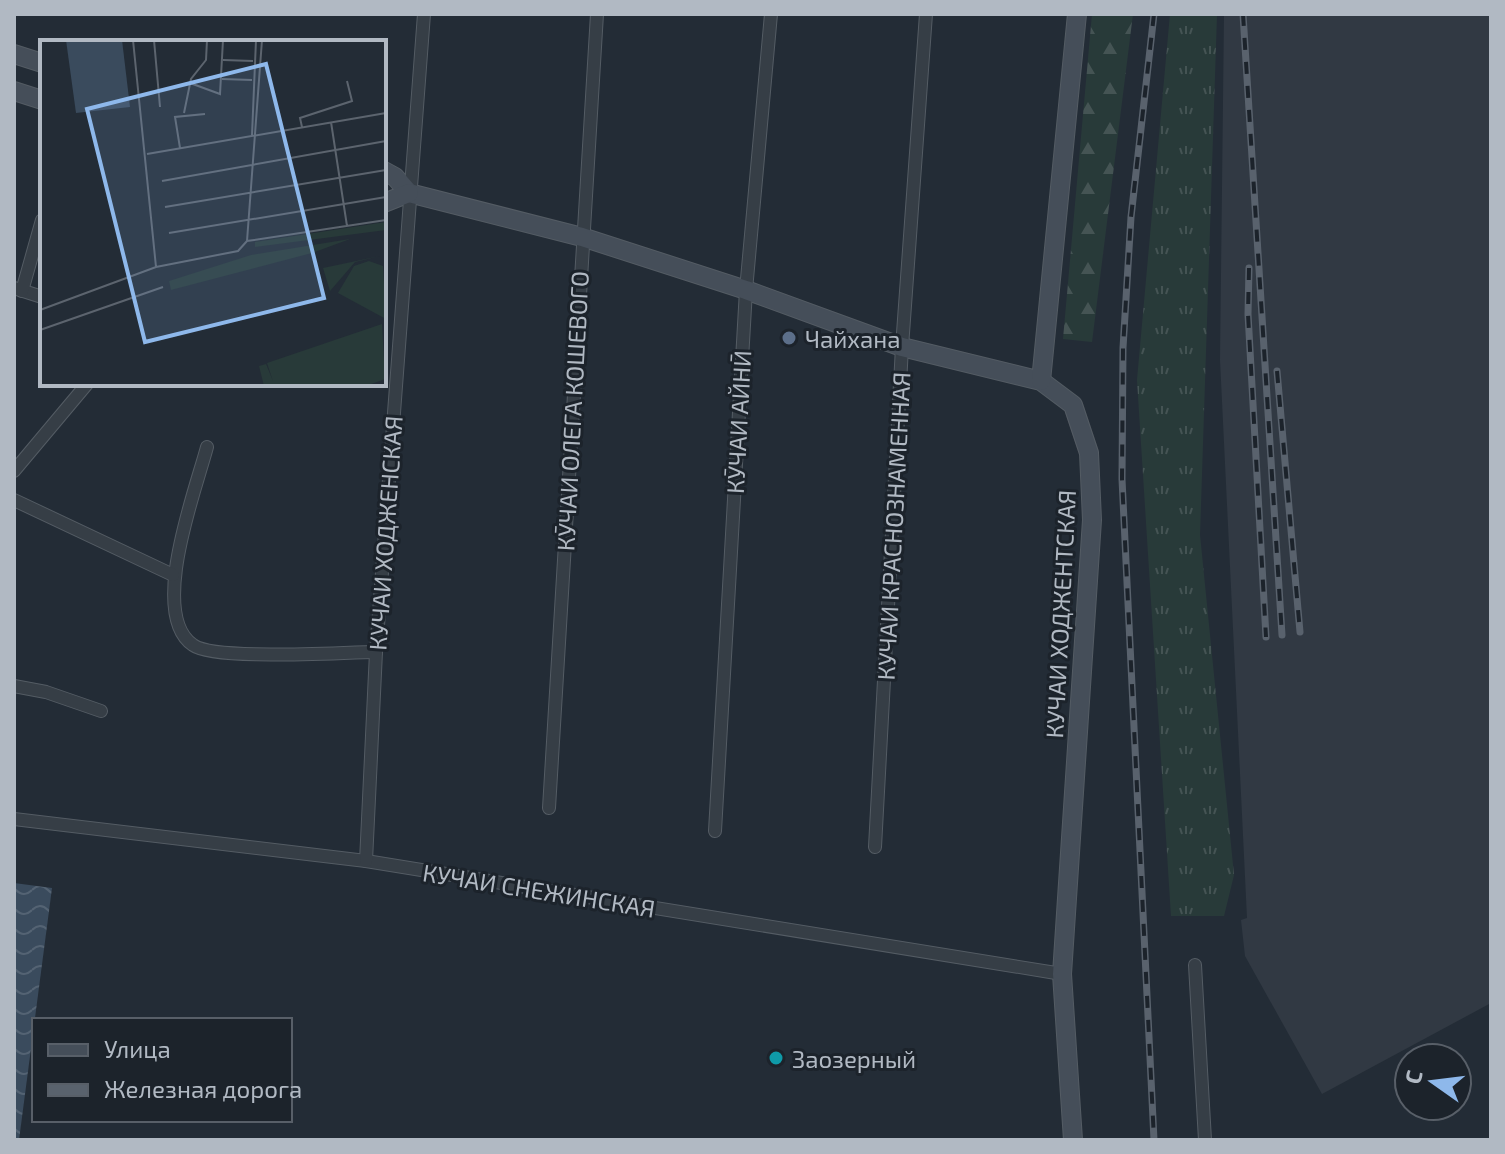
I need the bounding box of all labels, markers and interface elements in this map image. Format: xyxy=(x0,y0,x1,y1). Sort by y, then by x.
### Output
inset map xyxy=(40,40,386,386)
street label: КӮЧАИ ОЛЕГА КОШЕВОГО xyxy=(550,270,594,552)
place label: Чайхана xyxy=(805,324,901,353)
marker: Чайхана xyxy=(780,329,798,347)
street label: КӮЧАИ АЙНӢ xyxy=(720,349,756,495)
street label: КУЧАИ КРАСНОЗНАМЕННАЯ xyxy=(870,371,916,681)
street label: КУЧАИ ХОДЖЕНСКАЯ xyxy=(362,415,408,651)
street label: КУЧАИ ХОДЖЕНТСКАЯ xyxy=(1039,489,1081,739)
street label: КУЧАИ СНЕЖИНСКАЯ xyxy=(421,857,657,923)
legend xyxy=(32,1018,292,1122)
text: Улица xyxy=(104,1034,171,1063)
north arrow xyxy=(1393,1042,1473,1122)
place label: Заозерный xyxy=(792,1044,916,1073)
marker: Заозерный xyxy=(767,1049,785,1067)
text: С xyxy=(1398,1067,1427,1086)
text: Железная дорога xyxy=(104,1074,302,1103)

